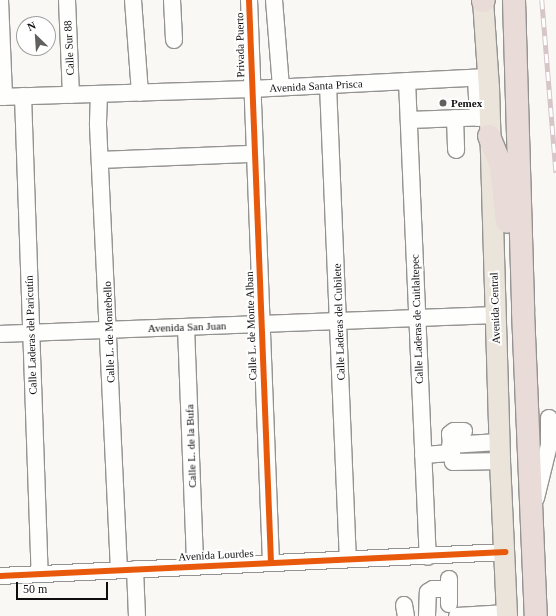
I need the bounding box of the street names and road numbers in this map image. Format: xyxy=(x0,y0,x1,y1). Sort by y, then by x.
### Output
street label: Privada Puerto xyxy=(233,12,247,78)
street label: Calle Sur 88 xyxy=(61,20,77,76)
street label: Avenida Santa Prisca xyxy=(269,77,363,95)
street label: Calle Laderas de Cuitlaltepec xyxy=(408,254,426,384)
street label: Calle Laderas del Cubilete xyxy=(330,263,348,381)
street label: Calle L. de Monte Alban xyxy=(242,271,260,381)
street label: Avenida Central xyxy=(487,272,503,344)
street label: Calle Laderas del Paricutín xyxy=(22,275,40,395)
street label: Calle L. de Montebello xyxy=(101,281,117,383)
street label: Avenida San Juan xyxy=(147,319,227,335)
street label: Calle L. de la Bufa xyxy=(183,404,199,488)
street label: Avenida Lourdes xyxy=(178,546,254,564)

